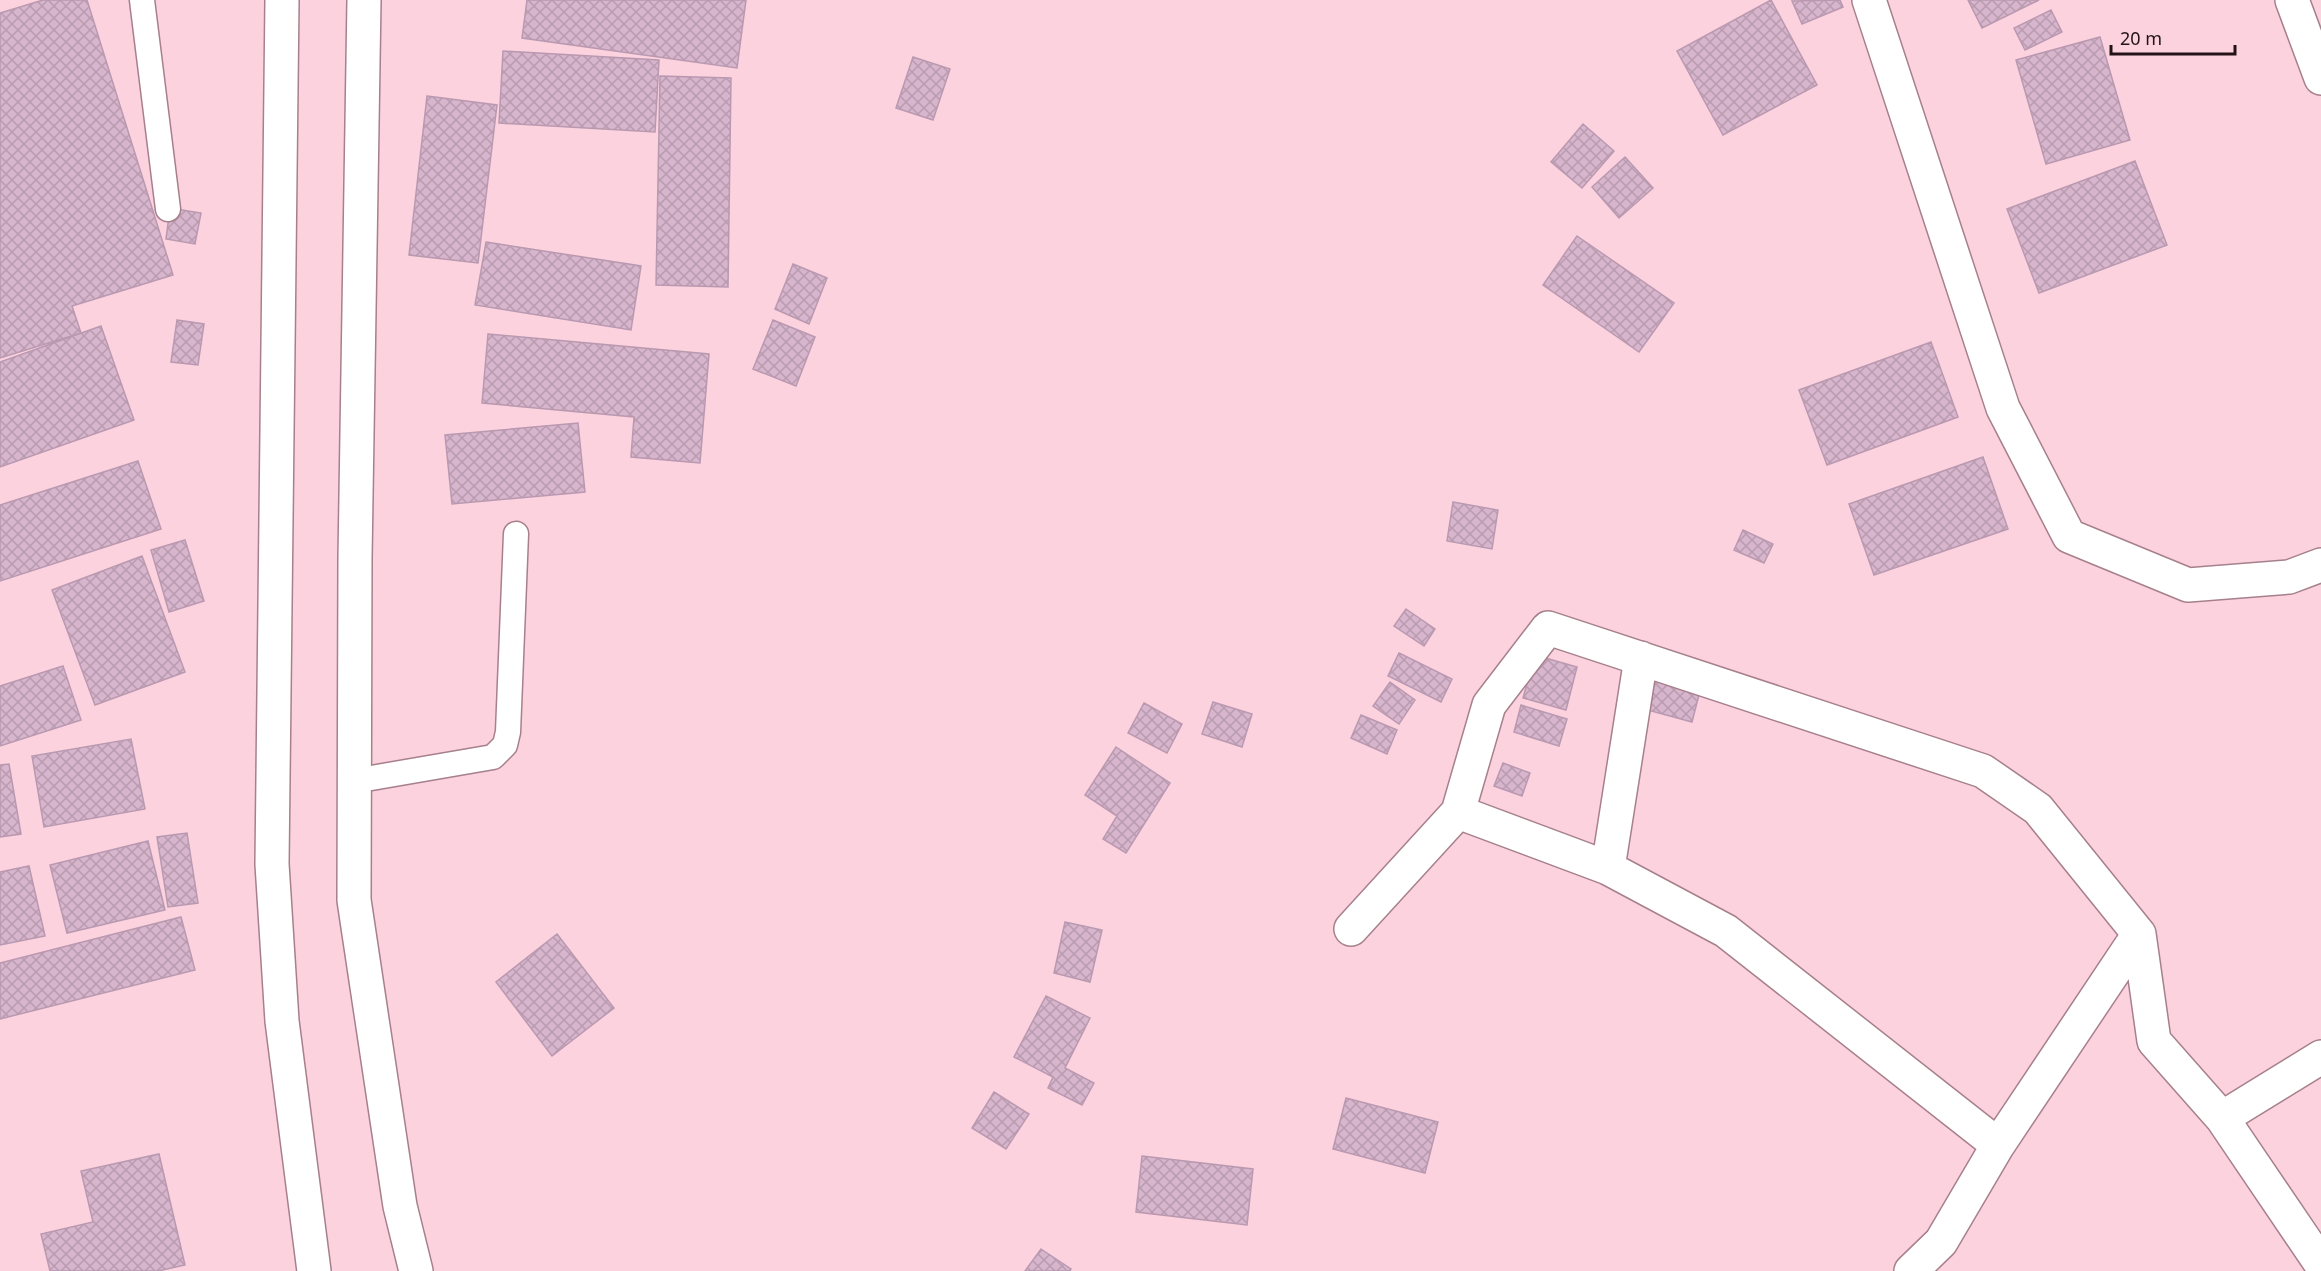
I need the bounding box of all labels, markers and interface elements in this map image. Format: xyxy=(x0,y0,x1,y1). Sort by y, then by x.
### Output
scale bar xyxy=(2111,18,2236,56)
text: 20 m xyxy=(2120,26,2162,50)

